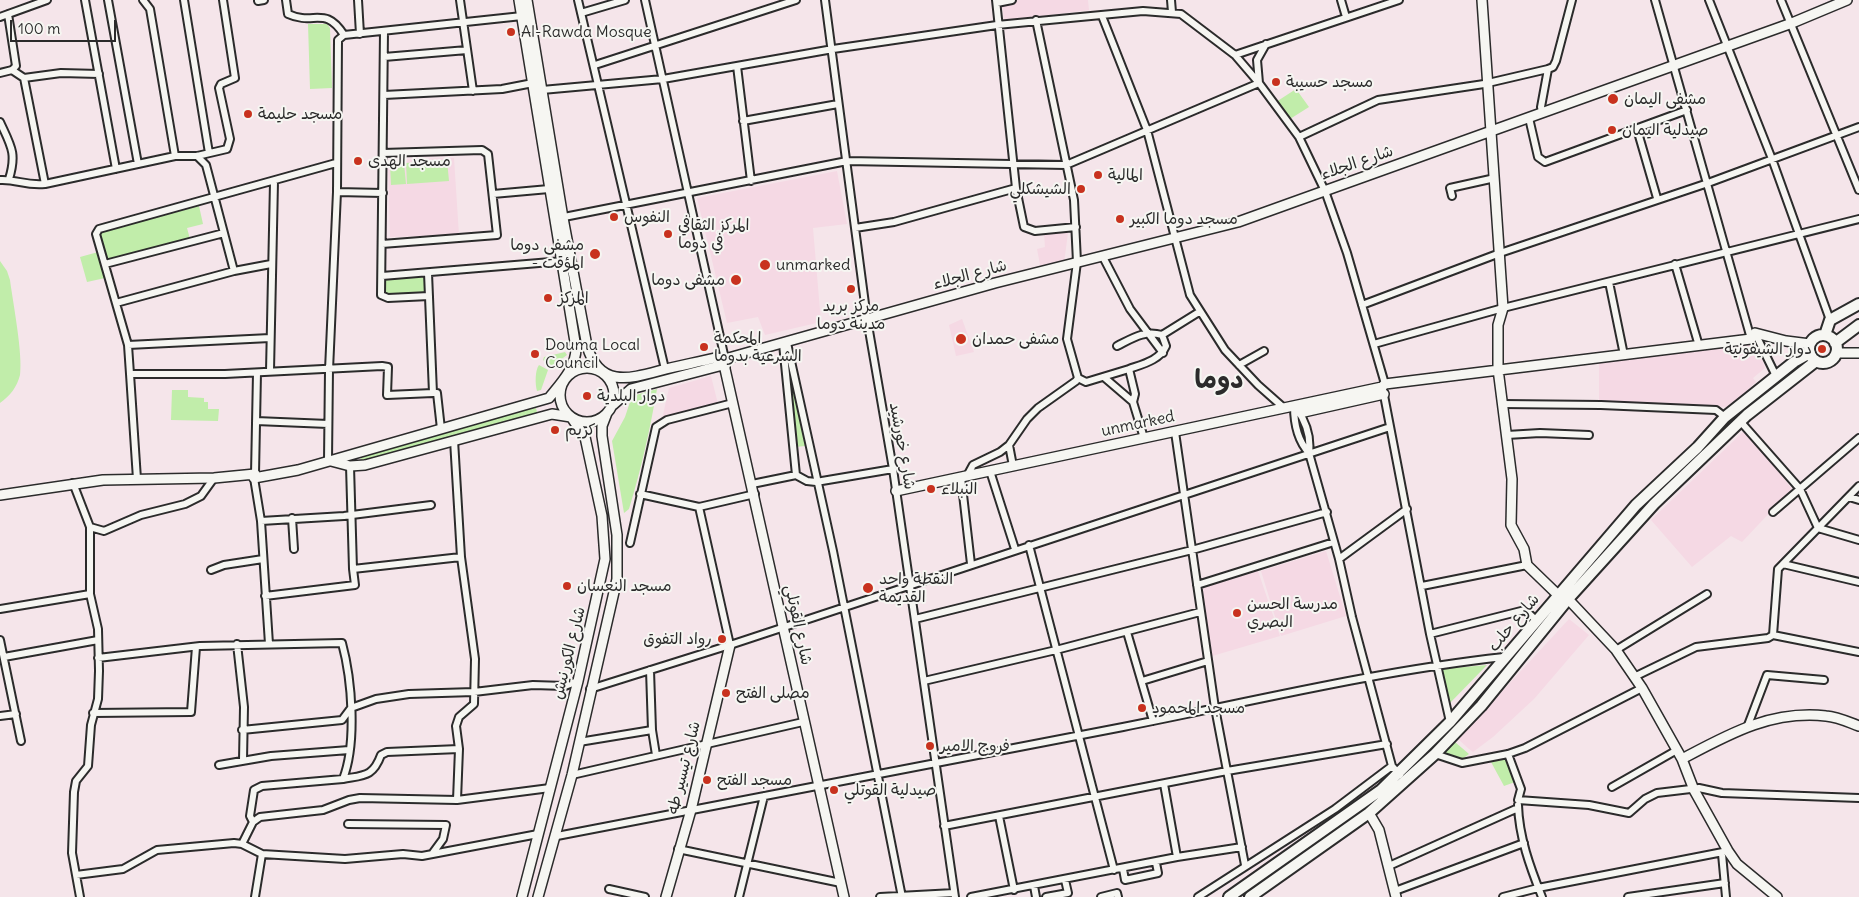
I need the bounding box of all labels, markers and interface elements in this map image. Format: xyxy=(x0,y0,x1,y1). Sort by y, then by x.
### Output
scale bar xyxy=(12,10,119,42)
text: 100 m xyxy=(18,19,60,38)
place label: Al-Rawda Mosque xyxy=(521,22,652,42)
marker: Al-Rawda Mosque xyxy=(505,26,517,38)
place label: مسجد حسيبة xyxy=(1286,72,1373,92)
marker: مسجد حسيبة xyxy=(1270,76,1282,88)
place label: مشفى اليمان xyxy=(1624,89,1706,109)
marker: مشفى اليمان xyxy=(1606,92,1620,106)
place label: مسجد حليمة xyxy=(258,104,342,124)
marker: مسجد حليمة xyxy=(242,108,254,120)
place label: صيدلية اليمان xyxy=(1622,120,1709,140)
marker: صيدلية اليمان xyxy=(1606,124,1618,136)
street label: شارع الجلاء xyxy=(1318,142,1396,184)
place label: مسجد الهدى xyxy=(368,151,451,171)
marker: مسجد الهدى xyxy=(352,155,364,167)
place label: المالية xyxy=(1108,165,1143,185)
marker: المالية xyxy=(1092,169,1104,181)
place label: الشيشكلي xyxy=(1010,179,1071,199)
marker: الشيشكلي xyxy=(1075,183,1087,195)
place label: النفوس xyxy=(624,207,670,227)
place label: مسجد دوما الكبير xyxy=(1130,209,1238,229)
marker: النفوس xyxy=(608,211,620,223)
marker: مسجد دوما الكبير xyxy=(1114,213,1126,225)
place label: المركز الثقافي في دوما xyxy=(678,215,749,253)
marker: المركز الثقافي في دوما xyxy=(662,228,674,240)
place label: مشفى دوما - المؤقت xyxy=(510,235,584,273)
marker: مشفى دوما - المؤقت xyxy=(588,247,602,261)
place label: unmarked xyxy=(776,255,850,275)
street label: شارع الجلاء xyxy=(931,256,1009,294)
marker: unmarked xyxy=(758,258,772,272)
place label: مشفى دوما xyxy=(651,270,725,290)
marker: مشفى دوما xyxy=(729,273,743,287)
marker: مركز بريد مدينة دوما xyxy=(845,283,857,295)
place label: المركز xyxy=(558,288,589,308)
marker: المركز xyxy=(542,292,554,304)
place label: مركز بريد مدينة دوما xyxy=(817,296,885,334)
place label: المحكمة الشرعية بدوما xyxy=(714,328,802,366)
place label: مشفى حمدان xyxy=(972,329,1059,349)
marker: مشفى حمدان xyxy=(954,332,968,346)
place label: Douma Local Council xyxy=(545,335,640,373)
place label: دوار الشيفونية xyxy=(1724,339,1812,359)
marker: المحكمة الشرعية بدوما xyxy=(698,341,710,353)
marker: دوار الشيفونية xyxy=(1816,343,1828,355)
marker: Douma Local Council xyxy=(529,348,541,360)
district label: دوما xyxy=(1195,365,1243,397)
place label: دوار البلدية xyxy=(597,386,666,406)
marker: دوار البلدية xyxy=(581,390,593,402)
street label: شارع خورشيد xyxy=(885,401,919,491)
street label: unmarked xyxy=(1100,407,1176,441)
place label: كريم xyxy=(565,420,596,440)
marker: كريم xyxy=(549,424,561,436)
place label: النبلاء xyxy=(941,479,977,499)
marker: النبلاء xyxy=(925,483,937,495)
place label: النقطة واحد القديمة xyxy=(879,569,953,607)
place label: مسجد النعسان xyxy=(577,576,672,596)
marker: مسجد النعسان xyxy=(561,580,573,592)
marker: النقطة واحد القديمة xyxy=(861,581,875,595)
street label: شارع القوتلي xyxy=(780,583,816,667)
street label: شارع حلب xyxy=(1484,590,1544,656)
place label: مدرسة الحسن البصري xyxy=(1247,594,1338,632)
street label: شارع الكورنيش xyxy=(548,605,590,701)
marker: مدرسة الحسن البصري xyxy=(1231,607,1243,619)
place label: رواد التفوق xyxy=(643,629,712,649)
marker: رواد التفوق xyxy=(716,633,728,645)
place label: مصلى الفتح xyxy=(736,683,810,703)
marker: مصلى الفتح xyxy=(720,687,732,699)
place label: مسجد المحمود xyxy=(1152,698,1245,718)
marker: مسجد المحمود xyxy=(1136,702,1148,714)
street label: شارع تيسير طه xyxy=(663,719,705,817)
place label: فروج الامير xyxy=(940,736,1010,756)
marker: فروج الامير xyxy=(924,740,936,752)
place label: مسجد الفتح xyxy=(717,770,792,790)
marker: مسجد الفتح xyxy=(701,774,713,786)
place label: صيدلية القوتلي xyxy=(844,780,936,800)
marker: صيدلية القوتلي xyxy=(828,784,840,796)

